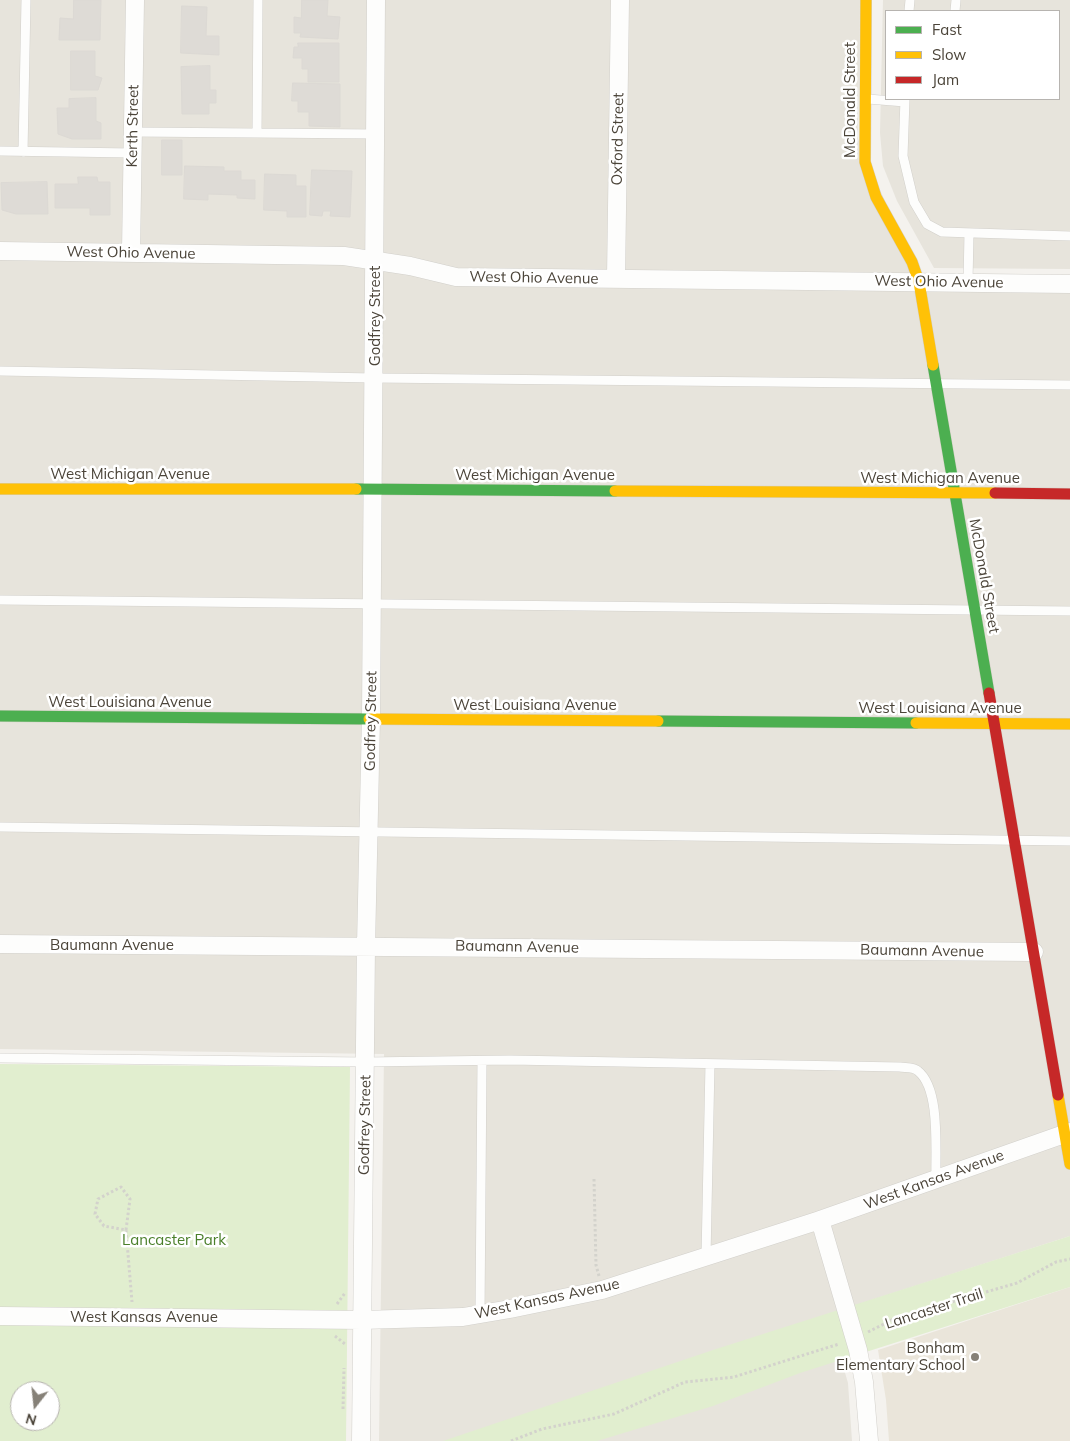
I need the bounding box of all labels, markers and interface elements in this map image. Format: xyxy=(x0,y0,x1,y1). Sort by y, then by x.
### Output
legend xyxy=(885,10,1060,100)
text: Fast xyxy=(932,20,962,39)
street label: McDonald Street xyxy=(841,42,859,158)
text: Slow xyxy=(932,45,966,64)
text: Jam xyxy=(932,70,959,89)
street label: Kerth Street xyxy=(123,84,143,168)
street label: Oxford Street xyxy=(608,92,628,186)
street label: West Ohio Avenue xyxy=(66,243,196,263)
street label: Godfrey Street xyxy=(366,266,384,366)
street label: West Ohio Avenue xyxy=(469,268,599,288)
street label: West Ohio Avenue xyxy=(874,272,1004,292)
street label: West Michigan Avenue xyxy=(50,465,210,483)
street label: West Michigan Avenue xyxy=(455,466,615,484)
street label: West Michigan Avenue xyxy=(860,469,1020,487)
street label: McDonald Street xyxy=(965,517,1003,635)
street label: Godfrey Street xyxy=(361,671,381,771)
street label: West Louisiana Avenue xyxy=(48,693,212,711)
street label: West Louisiana Avenue xyxy=(453,696,617,714)
street label: West Louisiana Avenue xyxy=(858,699,1022,717)
street label: Baumann Avenue xyxy=(50,936,174,954)
street label: Baumann Avenue xyxy=(455,937,579,957)
street label: Baumann Avenue xyxy=(860,941,984,961)
street label: Godfrey Street xyxy=(355,1075,375,1175)
street label: West Kansas Avenue xyxy=(861,1146,1007,1214)
park label: Lancaster Park xyxy=(122,1231,226,1249)
street label: West Kansas Avenue xyxy=(473,1275,621,1323)
street label: Lancaster Trail xyxy=(883,1285,985,1333)
street label: West Kansas Avenue xyxy=(70,1308,218,1326)
place label: Bonham Elementary School xyxy=(836,1339,965,1374)
marker: Bonham Elementary School xyxy=(969,1351,981,1363)
north arrow xyxy=(10,1381,60,1431)
text: N xyxy=(24,1409,39,1430)

